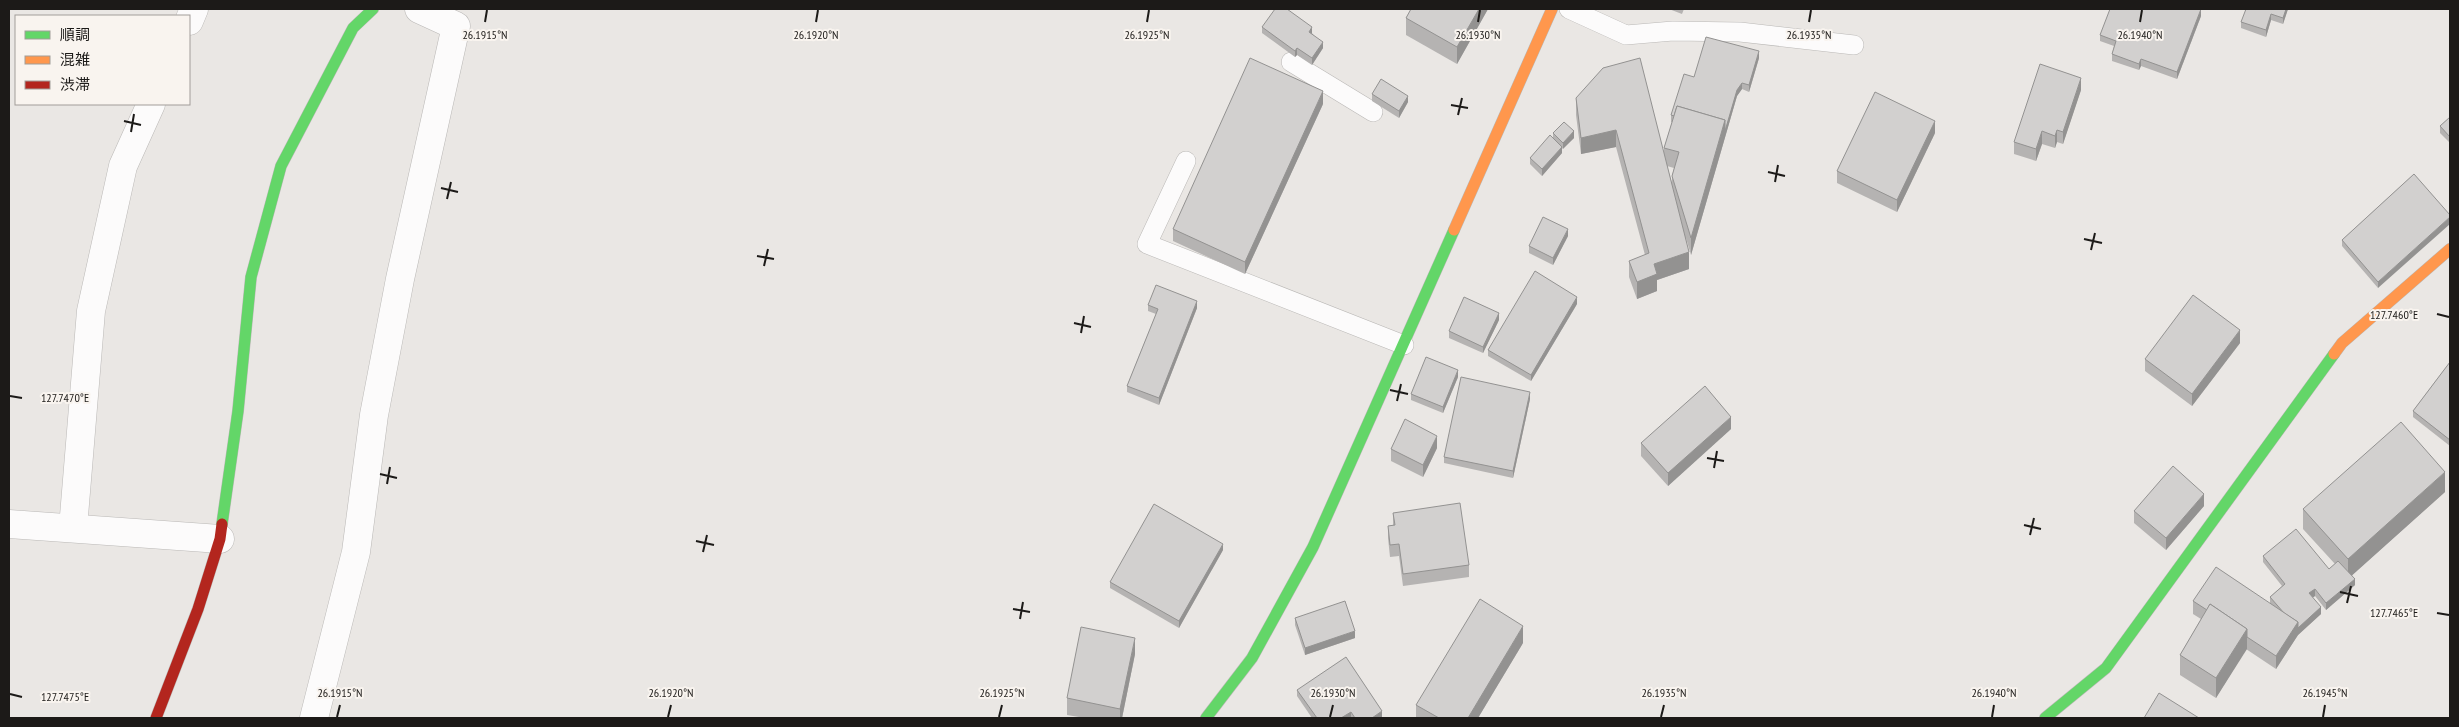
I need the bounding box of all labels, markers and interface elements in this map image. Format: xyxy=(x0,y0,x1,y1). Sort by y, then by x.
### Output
legend xyxy=(15,15,190,105)
text: 順調 xyxy=(60,25,90,44)
text: 26.1915°N xyxy=(462,27,508,42)
text: 26.1920°N xyxy=(793,27,839,42)
text: 26.1925°N xyxy=(1124,27,1170,42)
text: 26.1930°N xyxy=(1455,27,1501,42)
text: 26.1935°N xyxy=(1786,27,1832,42)
text: 26.1940°N xyxy=(2117,27,2163,42)
text: 混雑 xyxy=(60,50,90,69)
text: 渋滞 xyxy=(60,75,90,94)
text: 127.7460°E xyxy=(2370,307,2418,322)
text: 127.7470°E xyxy=(41,390,89,405)
text: 127.7465°E xyxy=(2370,605,2418,620)
text: 26.1915°N xyxy=(317,685,363,700)
text: 26.1920°N xyxy=(648,685,694,700)
text: 26.1925°N xyxy=(979,685,1025,700)
text: 26.1930°N xyxy=(1310,685,1356,700)
text: 26.1935°N xyxy=(1641,685,1687,700)
text: 26.1940°N xyxy=(1971,685,2017,700)
text: 26.1945°N xyxy=(2302,685,2348,700)
text: 127.7475°E xyxy=(41,689,89,704)

